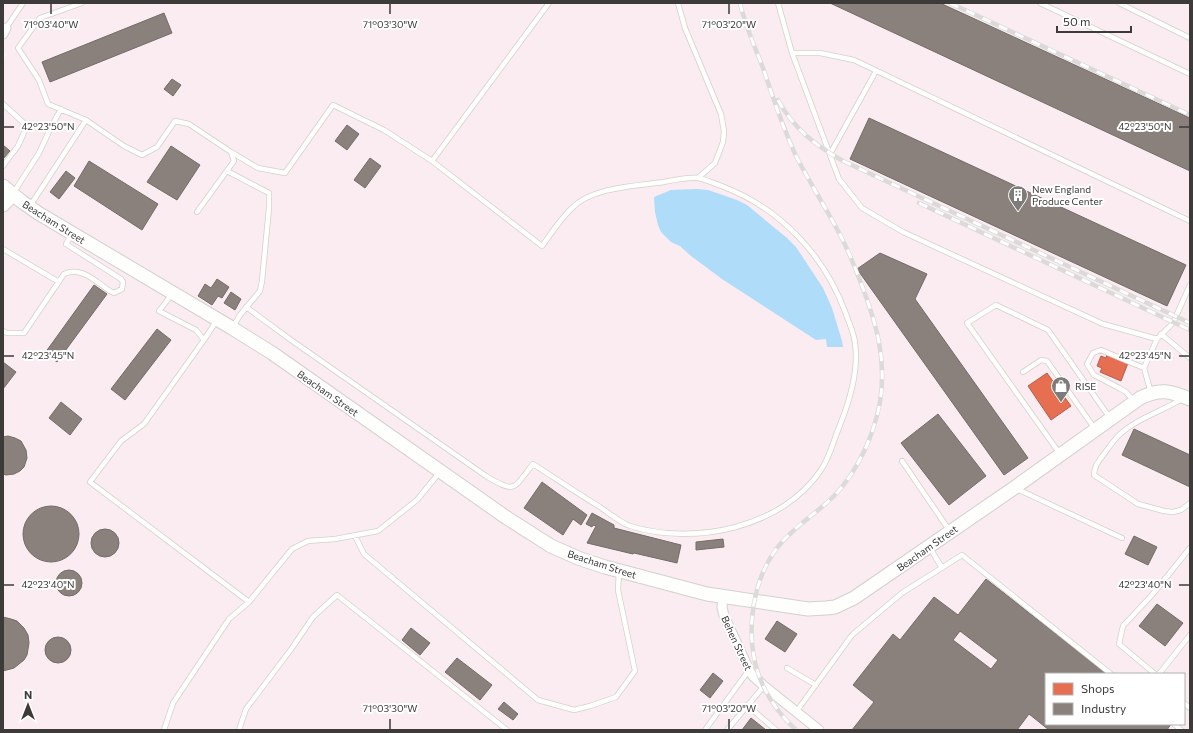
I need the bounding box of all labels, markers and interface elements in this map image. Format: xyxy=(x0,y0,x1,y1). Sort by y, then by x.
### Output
scale bar xyxy=(1057,8,1131,34)
text: 50 m xyxy=(1063,14,1091,28)
text: 71°03'40"W xyxy=(23,18,79,30)
text: 71°03'30"W xyxy=(363,18,417,30)
text: 71°03'20"W xyxy=(702,18,756,30)
text: 42°23'50"N xyxy=(22,120,74,132)
text: 42°23'50"N xyxy=(1119,120,1171,132)
place label: New England Produce Center xyxy=(1032,183,1103,207)
building icon: New England Produce Center xyxy=(1007,184,1029,212)
street label: Beacham Street xyxy=(20,198,88,246)
text: 42°23'45"N xyxy=(22,349,74,361)
text: 42°23'45"N xyxy=(1119,349,1171,361)
street label: Beacham Street xyxy=(295,367,361,419)
shop icon: RISE xyxy=(1050,375,1072,403)
place label: RISE xyxy=(1075,380,1096,392)
street label: Beacham Street xyxy=(894,522,960,574)
street label: Beacham Street xyxy=(566,547,638,581)
text: 42°23'40"N xyxy=(21,578,75,590)
text: 42°23'40"N xyxy=(1118,578,1172,590)
street label: Behen Street xyxy=(719,614,755,672)
legend xyxy=(1045,673,1185,725)
text: Shops xyxy=(1081,681,1115,695)
north arrow xyxy=(8,685,48,725)
text: N xyxy=(24,688,32,701)
text: Industry xyxy=(1081,701,1126,715)
text: 71°03'30"W xyxy=(363,702,417,714)
text: 71°03'20"W xyxy=(702,702,756,714)

